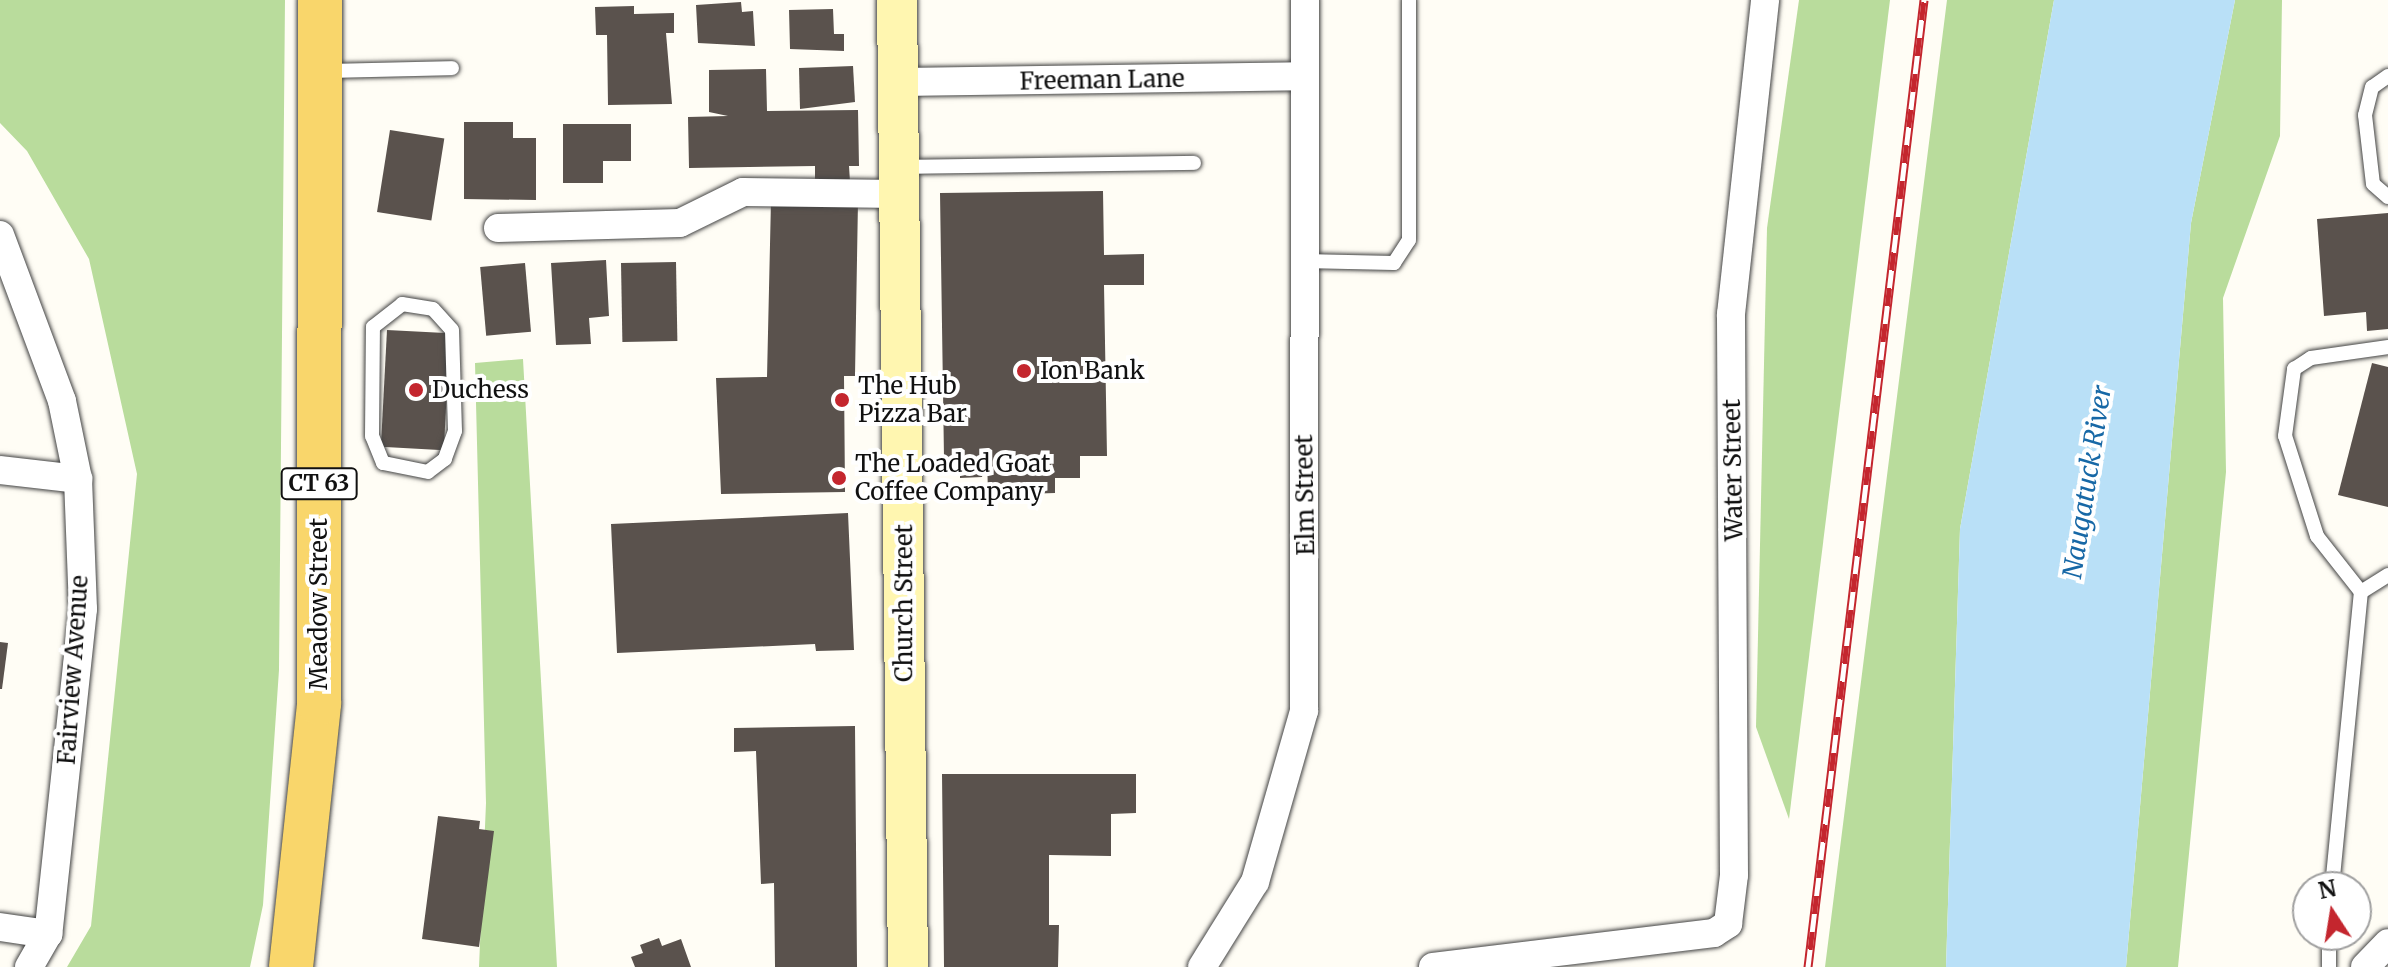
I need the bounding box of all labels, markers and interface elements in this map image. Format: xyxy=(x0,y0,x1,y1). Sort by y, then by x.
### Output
street label: Freeman Lane xyxy=(1019,64,1185,96)
place label: Ion Bank xyxy=(1040,357,1145,385)
marker: Ion Bank xyxy=(1015,362,1033,380)
place label: The Hub Pizza Bar xyxy=(858,372,967,428)
place label: Duchess xyxy=(432,376,529,404)
marker: Duchess xyxy=(407,381,425,399)
water label: Naugatuck River xyxy=(2056,383,2118,581)
marker: The Hub Pizza Bar xyxy=(833,391,851,409)
street label: Water Street xyxy=(1717,399,1749,541)
street label: Elm Street xyxy=(1290,434,1320,556)
place label: The Loaded Goat Coffee Company xyxy=(855,450,1050,506)
road number: CT 63 xyxy=(279,466,359,502)
marker: The Loaded Goat Coffee Company xyxy=(830,469,848,487)
street label: Meadow Street xyxy=(305,518,333,690)
street label: Church Street xyxy=(890,524,918,682)
street label: Fairview Avenue xyxy=(52,574,94,766)
north arrow xyxy=(2292,871,2372,951)
text: N xyxy=(2316,874,2339,905)

